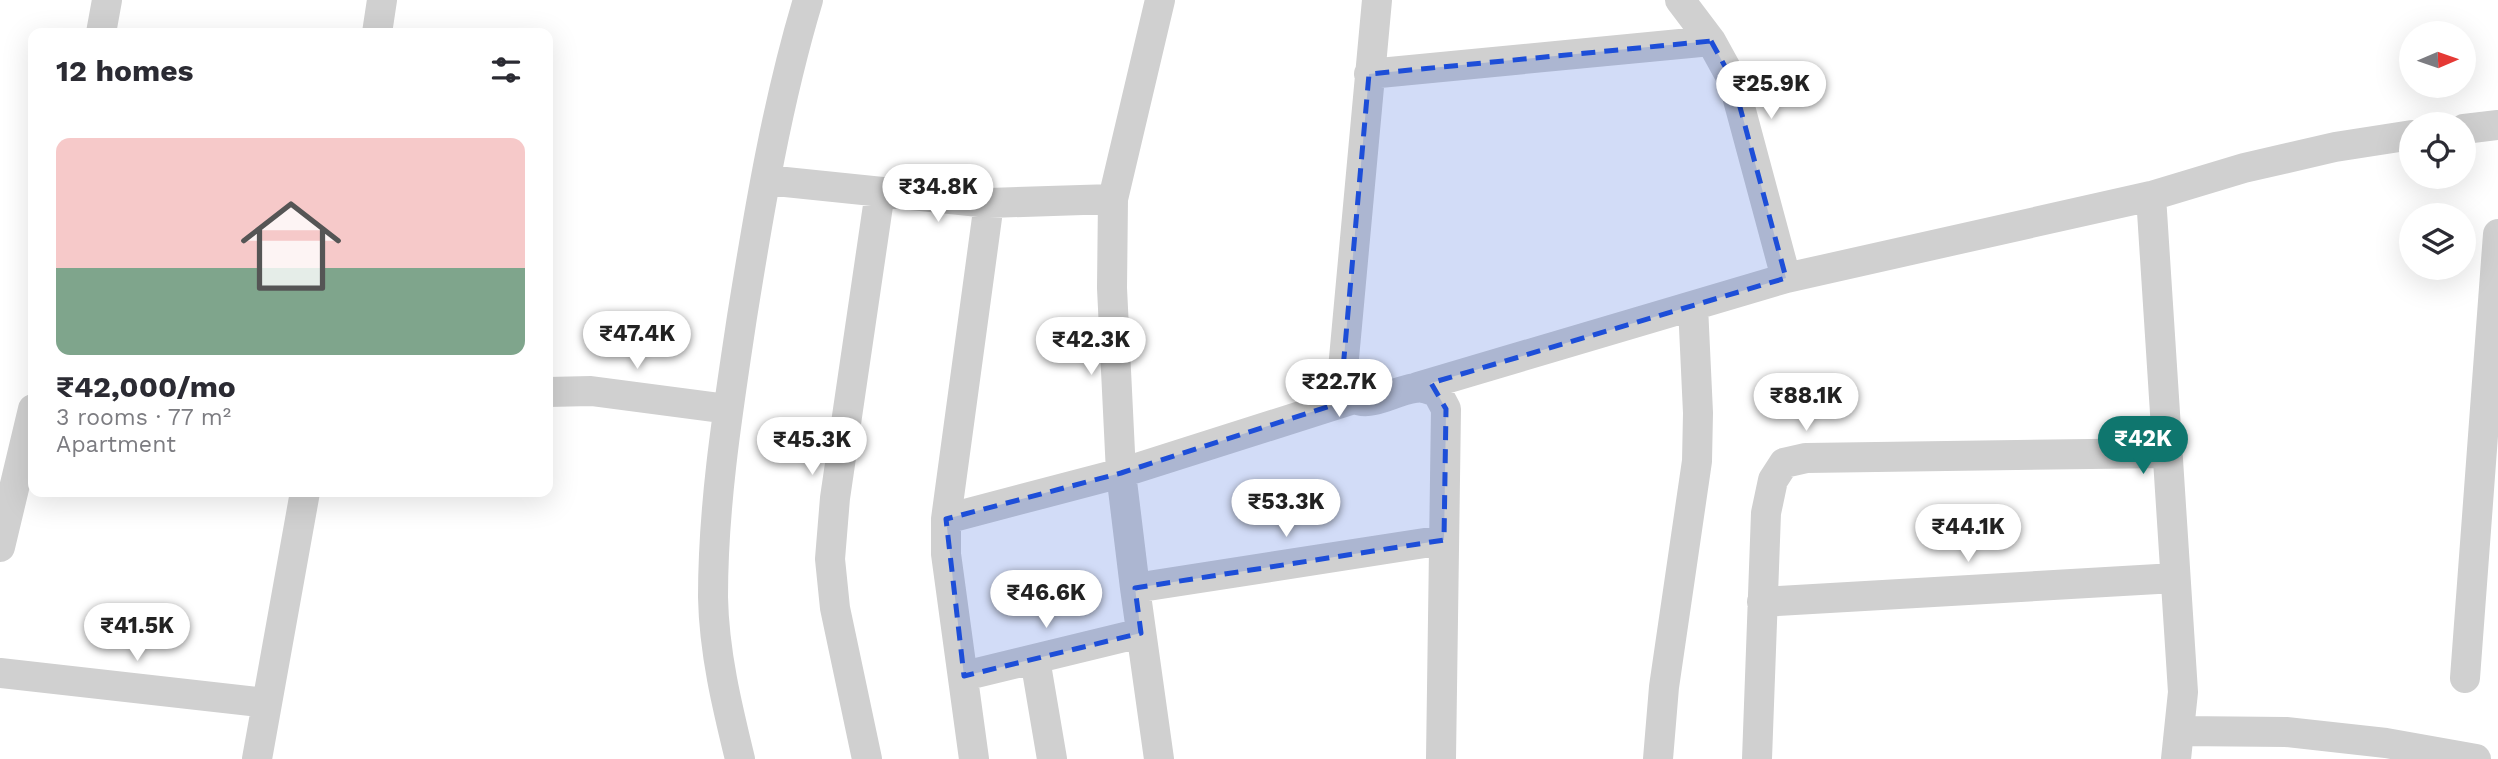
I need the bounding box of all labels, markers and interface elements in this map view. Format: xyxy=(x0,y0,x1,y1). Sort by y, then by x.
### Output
north arrow xyxy=(2399,21,2476,98)
map controls xyxy=(2399,21,2476,280)
icon: filters xyxy=(487,51,525,89)
text: 12 homes xyxy=(56,53,194,88)
pin: ₹25.9K xyxy=(1714,61,1828,121)
text: ₹25.9K xyxy=(1732,70,1810,97)
button: locate xyxy=(2399,112,2476,189)
pin: ₹34.8K xyxy=(881,164,995,224)
text: ₹34.8K xyxy=(898,173,978,200)
icon: home xyxy=(228,183,354,309)
button: layers xyxy=(2399,203,2476,280)
pin: ₹47.4K xyxy=(580,312,694,371)
pin: ₹42.3K xyxy=(1034,318,1148,377)
text: ₹47.4K xyxy=(599,320,675,347)
text: ₹42.3K xyxy=(1052,326,1130,353)
pin: ₹22.7K xyxy=(1282,360,1396,419)
text: ₹22.7K xyxy=(1301,368,1377,395)
text: ₹42,000/mo xyxy=(56,369,236,404)
pin: ₹88.1K xyxy=(1749,374,1863,433)
text: ₹88.1K xyxy=(1770,382,1842,409)
text: 3 rooms · 77 m² xyxy=(56,404,231,431)
pin: ₹42K xyxy=(2102,416,2184,476)
pin: ₹45.3K xyxy=(755,418,869,477)
text: ₹42K xyxy=(2114,425,2172,452)
text: ₹45.3K xyxy=(773,426,851,453)
text: Apartment xyxy=(56,431,176,458)
pin: ₹53.3K xyxy=(1229,480,1343,539)
text: ₹53.3K xyxy=(1247,488,1325,515)
pin: ₹44.1K xyxy=(1911,504,2025,564)
text: ₹44.1K xyxy=(1931,513,2005,540)
pin: ₹46.6K xyxy=(989,570,1103,630)
text: ₹46.6K xyxy=(1006,579,1086,606)
pin: ₹41.5K xyxy=(80,604,194,663)
text: ₹41.5K xyxy=(100,612,174,639)

